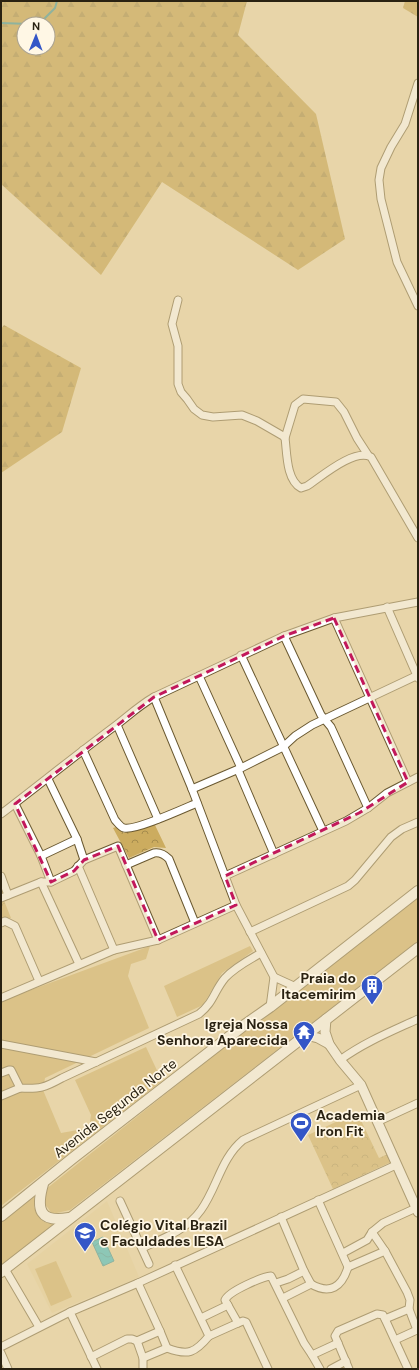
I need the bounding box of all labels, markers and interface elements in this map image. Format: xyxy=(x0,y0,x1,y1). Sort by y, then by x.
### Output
north arrow xyxy=(16,16,56,56)
text: N xyxy=(32,19,40,33)
place label: Praia do Itacemirim xyxy=(281,969,356,1003)
building icon: Praia do Itacemirim xyxy=(359,973,385,1006)
place label: Igreja Nossa Senhora Aparecida xyxy=(157,1015,288,1049)
temple icon: Igreja Nossa Senhora Aparecida xyxy=(291,1019,317,1052)
street label: Avenida Segunda Norte xyxy=(50,1054,180,1162)
place label: Academia Iron Fit xyxy=(316,1106,385,1140)
sports icon: Academia Iron Fit xyxy=(288,1110,314,1143)
place label: Colégio Vital Brazil e Faculdades IESA xyxy=(100,1216,227,1250)
school or university icon: Colégio Vital Brazil e Faculdades IESA xyxy=(72,1220,98,1253)

